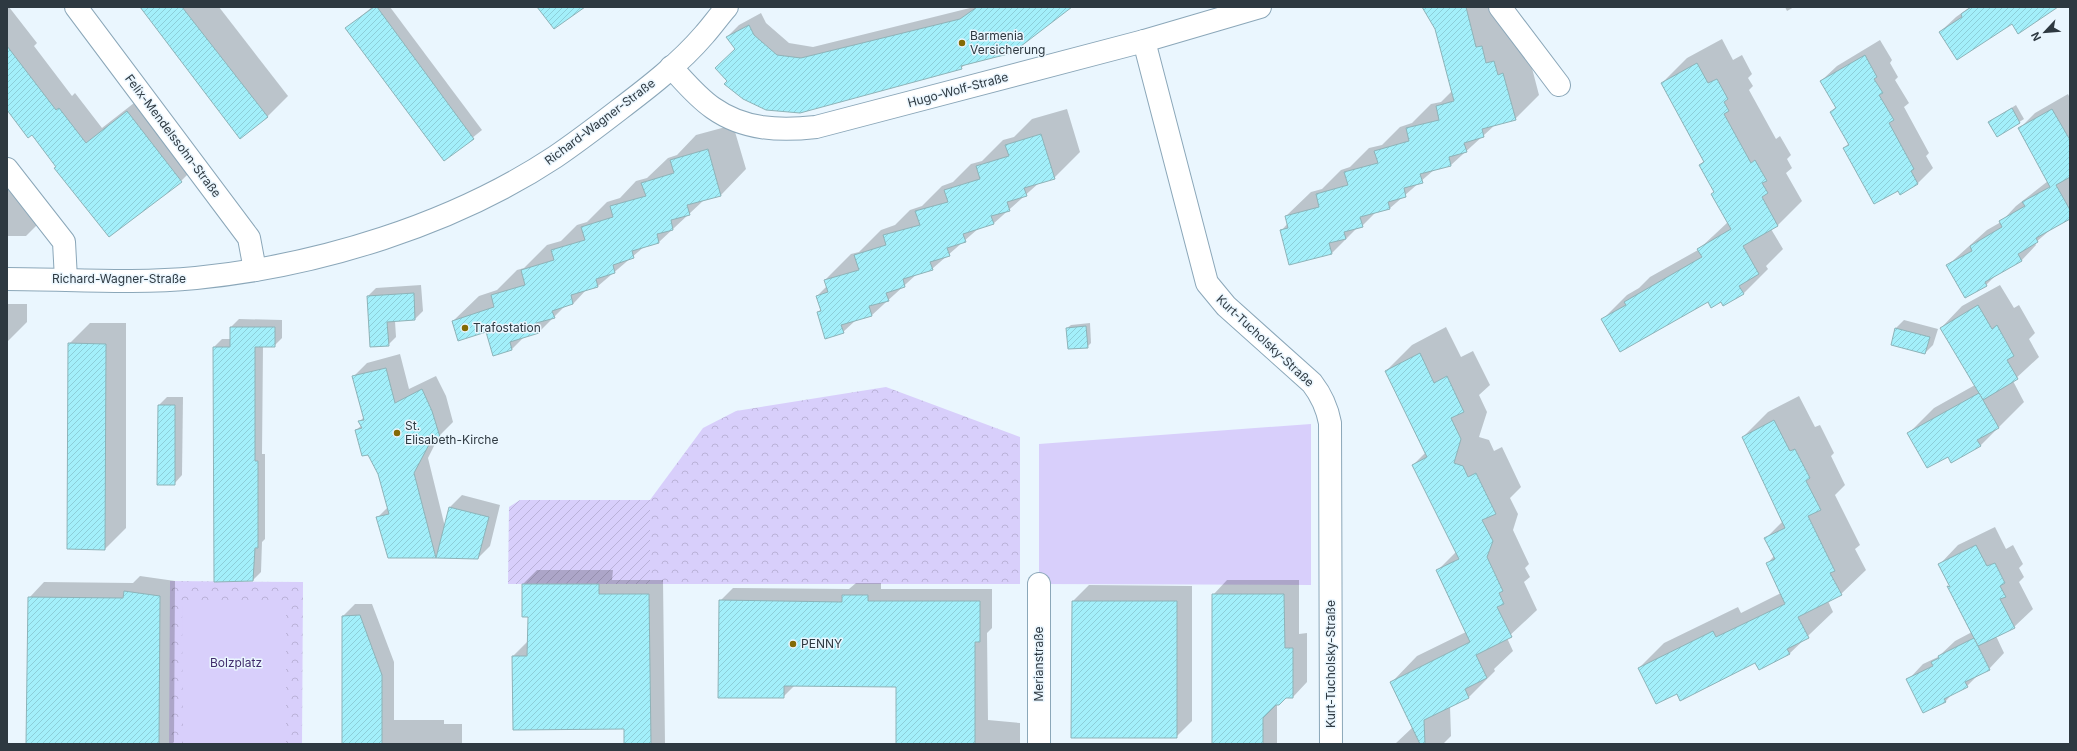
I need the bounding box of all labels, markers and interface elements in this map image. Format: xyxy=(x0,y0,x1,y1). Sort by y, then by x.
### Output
north arrow xyxy=(2025,12,2065,52)
place label: Barmenia Versicherung xyxy=(970,28,1045,57)
text: N xyxy=(2028,30,2044,43)
marker: Barmenia Versicherung xyxy=(957,38,967,48)
street label: Hugo-Wolf-Straße xyxy=(906,69,1010,110)
street label: Felix-Mendelssohn-Straße xyxy=(122,71,225,200)
street label: Richard-Wagner-Straße xyxy=(542,75,658,168)
street label: Richard-Wagner-Straße xyxy=(52,271,186,286)
street label: Kurt-Tucholsky-Straße xyxy=(1213,292,1317,390)
place label: Trafostation xyxy=(473,320,541,335)
marker: Trafostation xyxy=(460,323,470,333)
place label: St. Elisabeth-Kirche xyxy=(405,418,498,447)
marker: St. Elisabeth-Kirche xyxy=(392,428,402,438)
street label: Kurt-Tucholsky-Straße xyxy=(1323,600,1338,728)
street label: Merianstraße xyxy=(1031,626,1046,702)
place label: PENNY xyxy=(801,636,842,651)
marker: PENNY xyxy=(788,639,798,649)
park label: Bolzplatz xyxy=(210,655,262,670)

